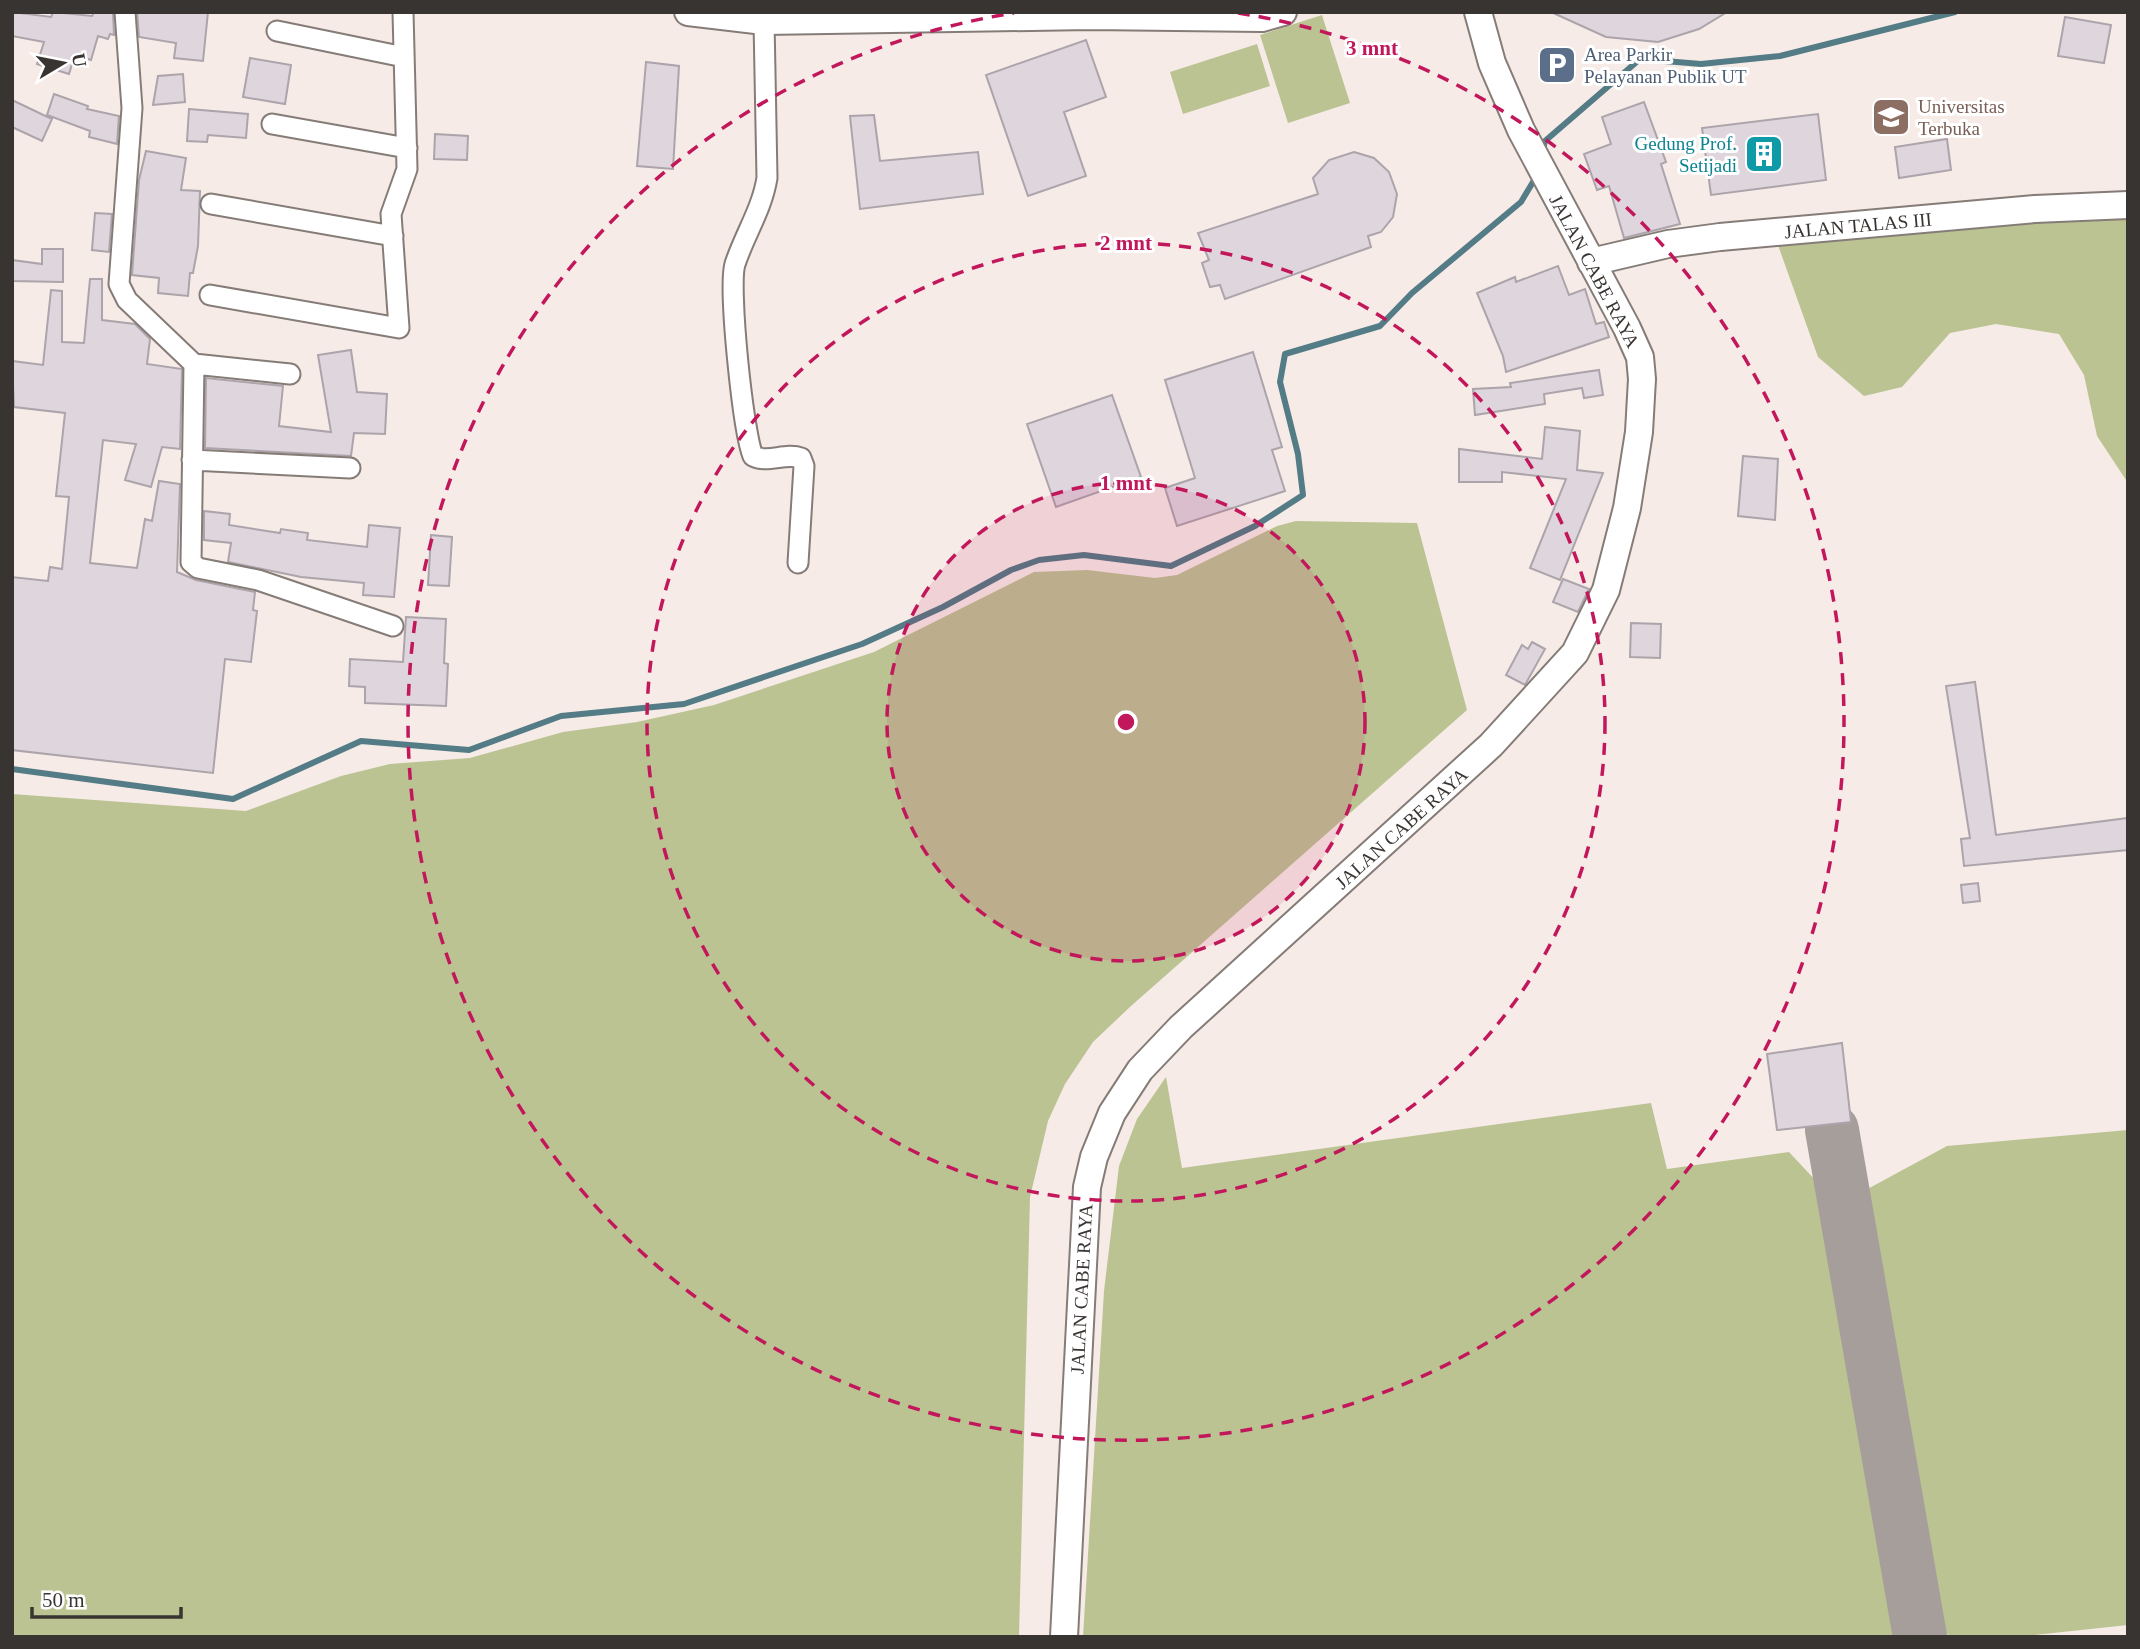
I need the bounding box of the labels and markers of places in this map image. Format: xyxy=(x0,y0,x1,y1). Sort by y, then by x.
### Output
parking icon: Area Parkir Pelayanan Publik UT xyxy=(1536,44,1578,86)
place label: Area Parkir Pelayanan Publik UT xyxy=(1584,44,1747,87)
school or university icon: Universitas Terbuka xyxy=(1870,96,1912,138)
place label: Universitas Terbuka xyxy=(1918,96,2005,139)
place label: Gedung Prof. Setijadi xyxy=(1635,133,1737,176)
building icon: Gedung Prof. Setijadi xyxy=(1743,133,1785,175)
centre of rings xyxy=(1114,710,1138,734)

